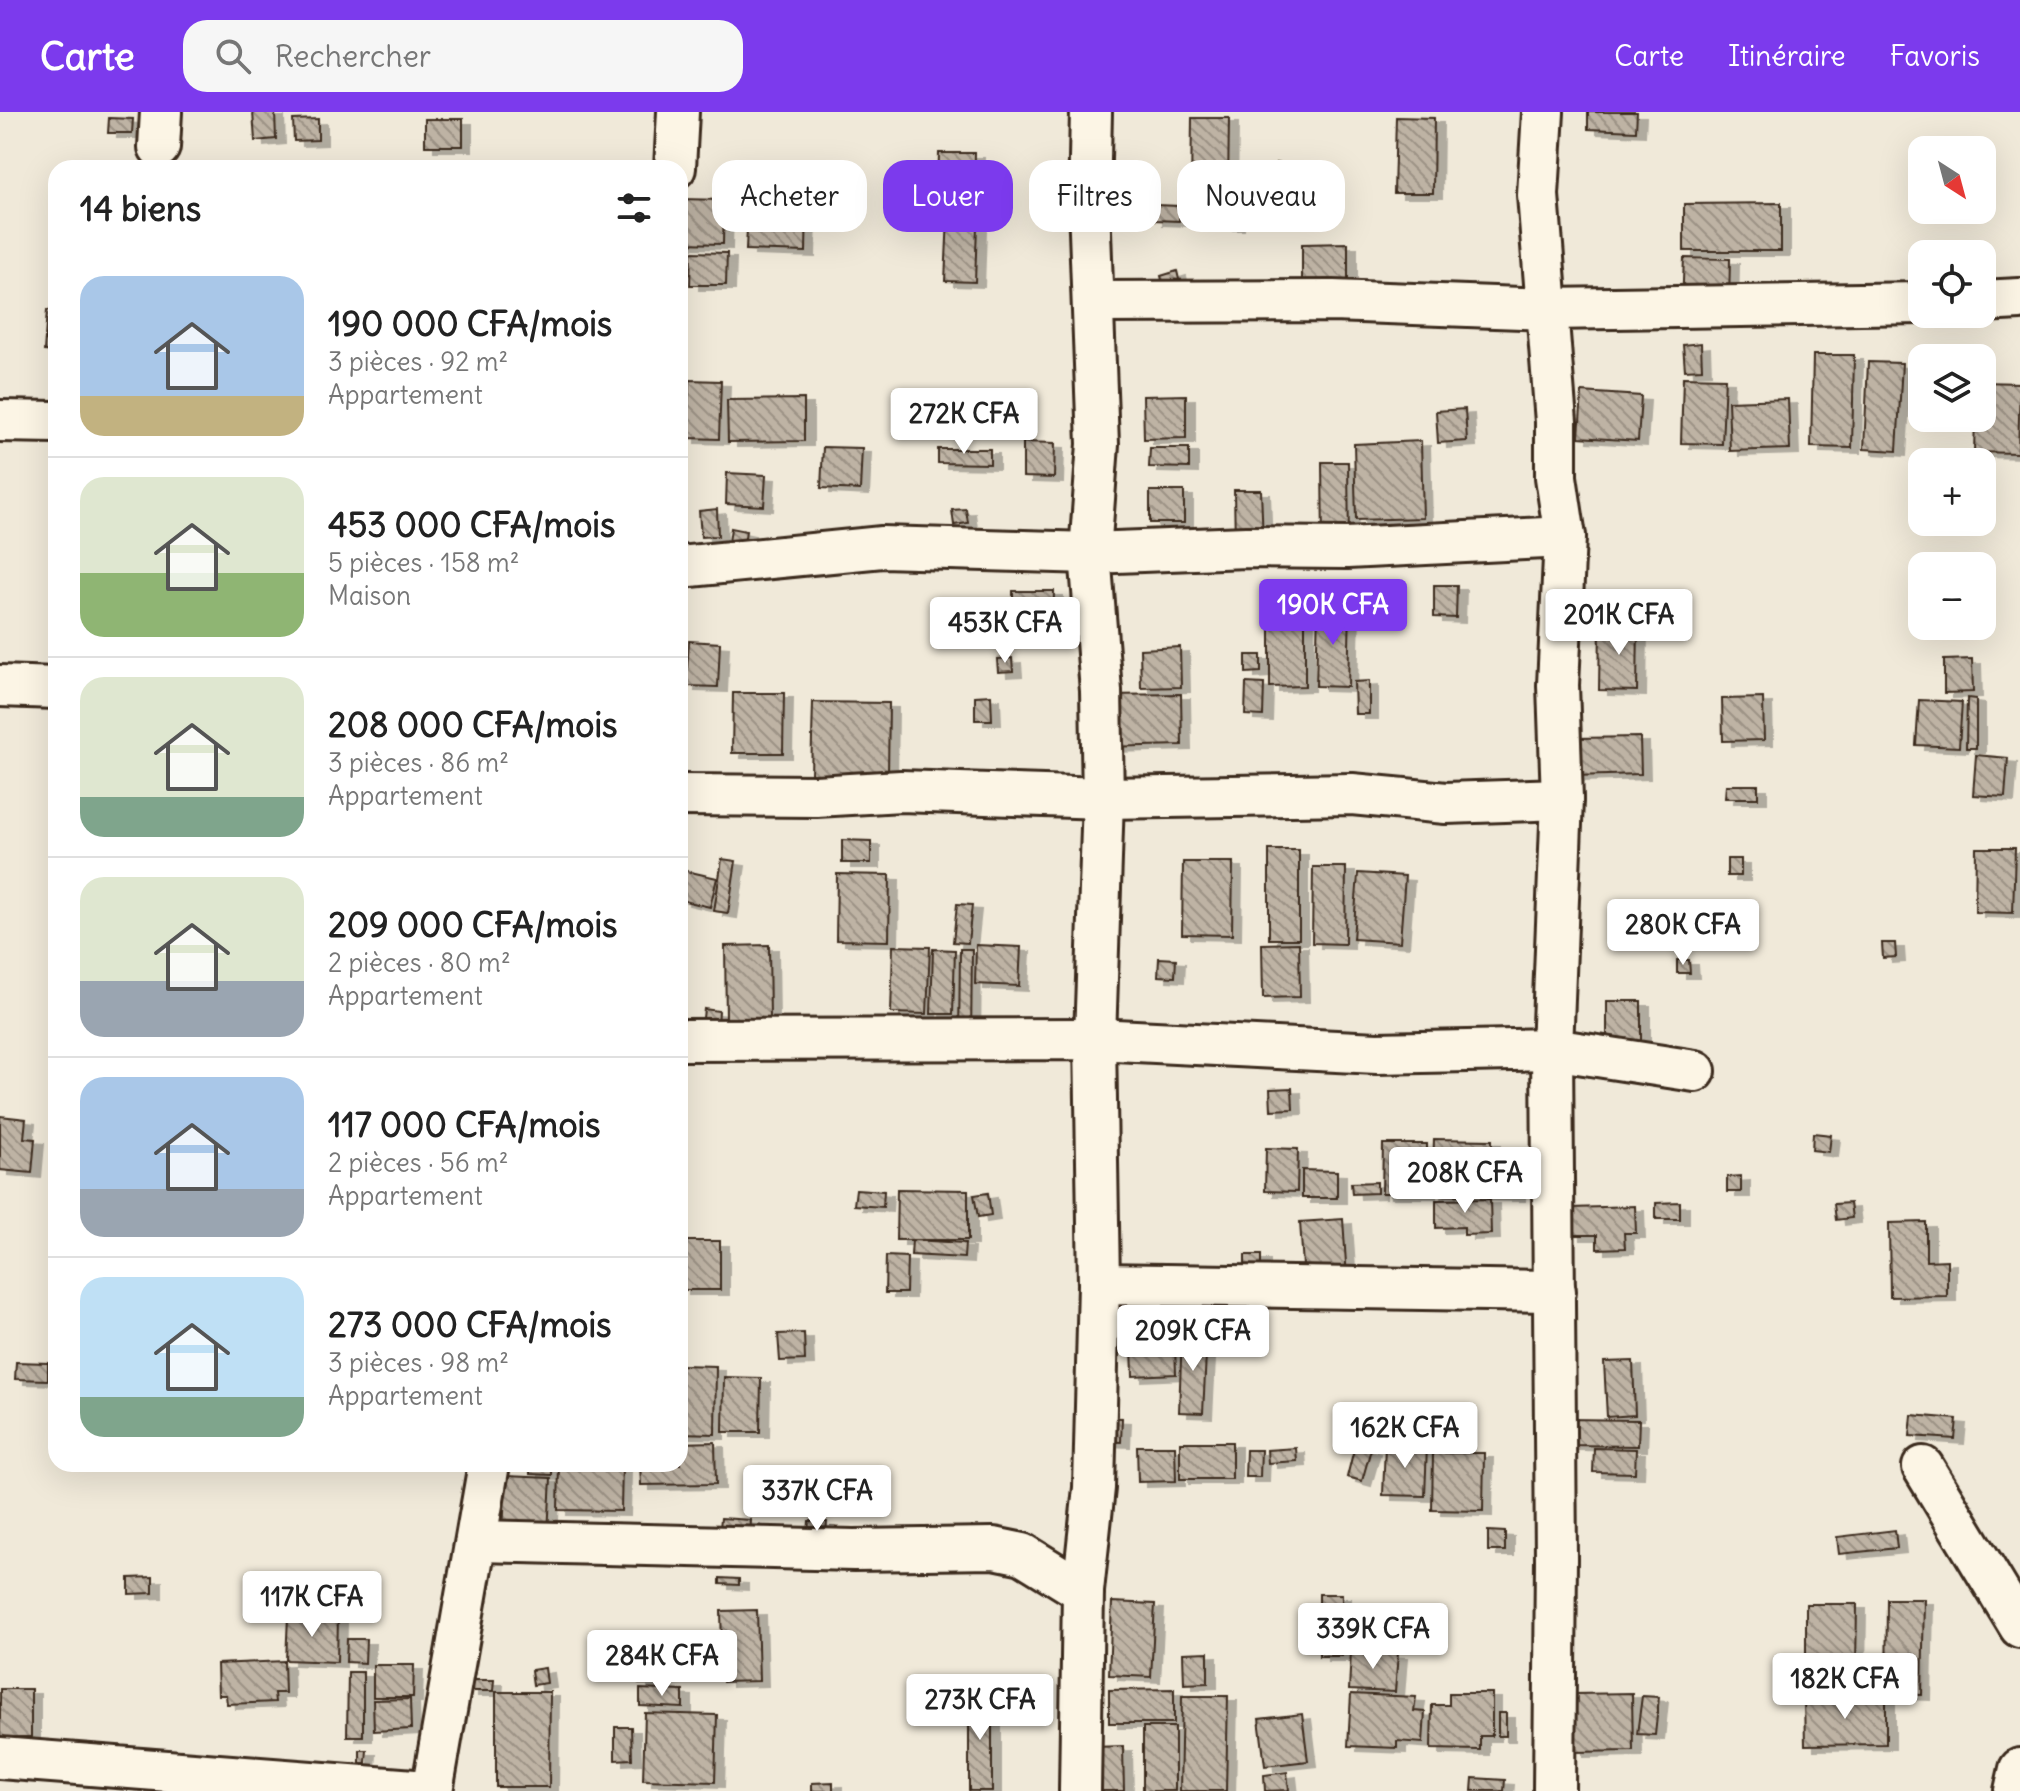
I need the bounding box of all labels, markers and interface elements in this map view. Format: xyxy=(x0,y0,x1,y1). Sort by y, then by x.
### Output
search box xyxy=(183,20,743,92)
text: Carte xyxy=(40,33,135,80)
icon: search xyxy=(211,34,255,78)
text: Rechercher xyxy=(275,37,431,75)
text: Carte xyxy=(1614,38,1684,74)
text: Itinéraire xyxy=(1728,38,1846,74)
text: Favoris xyxy=(1890,38,1980,74)
north arrow xyxy=(1908,136,1996,224)
map controls xyxy=(1908,136,1996,640)
chip: Acheter xyxy=(712,160,867,232)
chip: Louer xyxy=(883,160,1013,232)
chip: Filtres xyxy=(1029,160,1161,232)
chip: Nouveau xyxy=(1177,160,1345,232)
icon: filters xyxy=(612,186,656,230)
text: 14 biens xyxy=(80,187,201,230)
button: locate xyxy=(1908,240,1996,328)
text: 190 000 CFA/mois xyxy=(328,302,612,345)
icon: home xyxy=(144,308,240,404)
button: layers xyxy=(1908,344,1996,432)
text: 3 pièces · 92 m² xyxy=(328,345,508,378)
text: Appartement xyxy=(328,378,483,411)
pin: 272K CFA xyxy=(881,388,1047,456)
text: 272K CFA xyxy=(909,397,1019,430)
button: + xyxy=(1908,448,1996,536)
text: 453 000 CFA/mois xyxy=(328,503,615,546)
icon: home xyxy=(144,509,240,605)
text: 5 pièces · 158 m² xyxy=(328,546,520,579)
button: − xyxy=(1908,552,1996,640)
text: Maison xyxy=(328,579,411,612)
pin: 190K CFA xyxy=(1250,579,1416,647)
text: 190K CFA xyxy=(1277,588,1389,621)
pin: 201K CFA xyxy=(1536,589,1702,657)
pin: 453K CFA xyxy=(922,597,1088,665)
text: 201K CFA xyxy=(1563,598,1675,631)
text: 453K CFA xyxy=(948,606,1062,639)
text: 208 000 CFA/mois xyxy=(328,703,618,746)
icon: home xyxy=(144,709,240,805)
text: 3 pièces · 86 m² xyxy=(328,746,509,779)
text: Appartement xyxy=(328,779,483,812)
pin: 280K CFA xyxy=(1600,899,1766,967)
text: 209 000 CFA/mois xyxy=(328,903,617,946)
text: 280K CFA xyxy=(1625,908,1741,941)
icon: home xyxy=(144,909,240,1005)
text: 2 pièces · 80 m² xyxy=(328,946,511,979)
text: Appartement xyxy=(328,979,483,1012)
text: 117 000 CFA/mois xyxy=(328,1103,601,1146)
icon: home xyxy=(144,1109,240,1205)
text: 2 pièces · 56 m² xyxy=(328,1146,509,1179)
pin: 208K CFA xyxy=(1382,1147,1548,1215)
text: 208K CFA xyxy=(1407,1156,1523,1189)
text: Appartement xyxy=(328,1179,483,1212)
text: 273 000 CFA/mois xyxy=(328,1303,612,1346)
pin: 209K CFA xyxy=(1110,1305,1276,1373)
icon: home xyxy=(144,1309,240,1405)
text: 209K CFA xyxy=(1135,1314,1251,1347)
text: 3 pièces · 98 m² xyxy=(328,1346,509,1379)
text: Appartement xyxy=(328,1379,483,1412)
pin: 162K CFA xyxy=(1322,1402,1488,1470)
text: 162K CFA xyxy=(1350,1411,1460,1444)
pin: 337K CFA xyxy=(734,1465,900,1533)
text: 337K CFA xyxy=(761,1474,873,1507)
pin: 117K CFA xyxy=(229,1571,395,1639)
text: 117K CFA xyxy=(261,1580,363,1613)
pin: 339K CFA xyxy=(1290,1603,1456,1671)
text: 339K CFA xyxy=(1316,1612,1430,1645)
pin: 284K CFA xyxy=(579,1630,745,1698)
text: 284K CFA xyxy=(605,1639,719,1672)
pin: 182K CFA xyxy=(1762,1653,1928,1721)
text: 182K CFA xyxy=(1791,1662,1900,1695)
pin: 273K CFA xyxy=(897,1674,1063,1742)
text: 273K CFA xyxy=(924,1683,1036,1716)

